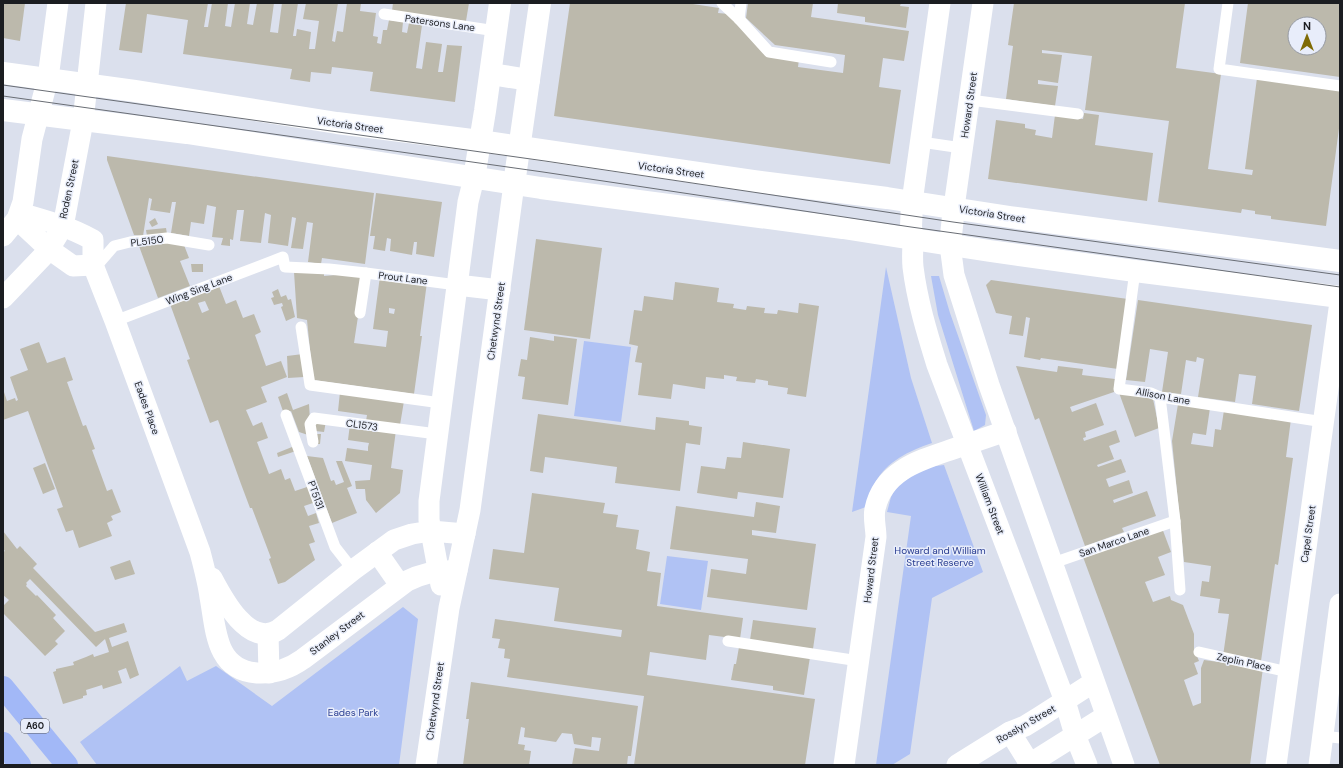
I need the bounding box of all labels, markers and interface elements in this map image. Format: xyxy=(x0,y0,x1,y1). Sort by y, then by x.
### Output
street label: Patersons Lane xyxy=(404,12,476,34)
north arrow xyxy=(1287,16,1327,56)
text: N xyxy=(1303,19,1311,33)
street label: Howard Street xyxy=(958,71,980,139)
street label: Victoria Street xyxy=(316,114,384,136)
street label: Roden Street xyxy=(56,158,82,220)
street label: Victoria Street xyxy=(637,159,705,181)
street label: Victoria Street xyxy=(958,202,1026,226)
street label: PL5150 xyxy=(130,233,164,249)
street label: Prout Lane xyxy=(378,269,429,288)
street label: Wing Sing Lane xyxy=(164,270,234,308)
street label: Chetwynd Street xyxy=(484,281,508,361)
street label: Eades Place xyxy=(131,380,163,437)
street label: Allison Lane xyxy=(1135,384,1192,408)
street label: CL1573 xyxy=(345,416,379,434)
street label: William Street xyxy=(972,472,1008,536)
street label: PT5131 xyxy=(305,479,327,511)
street label: Capel Street xyxy=(1298,504,1318,564)
street label: San Marco Lane xyxy=(1077,524,1151,560)
street label: Howard Street xyxy=(861,536,881,604)
park label: Howard and William Street Reserve xyxy=(894,544,986,569)
street label: Stanley Street xyxy=(307,608,367,658)
street label: Zeplin Place xyxy=(1216,650,1273,674)
street label: Chetwynd Street xyxy=(423,661,447,741)
street label: Rosslyn Street xyxy=(994,702,1058,746)
park label: Eades Park xyxy=(328,706,378,719)
road number: A60 xyxy=(21,719,49,733)

